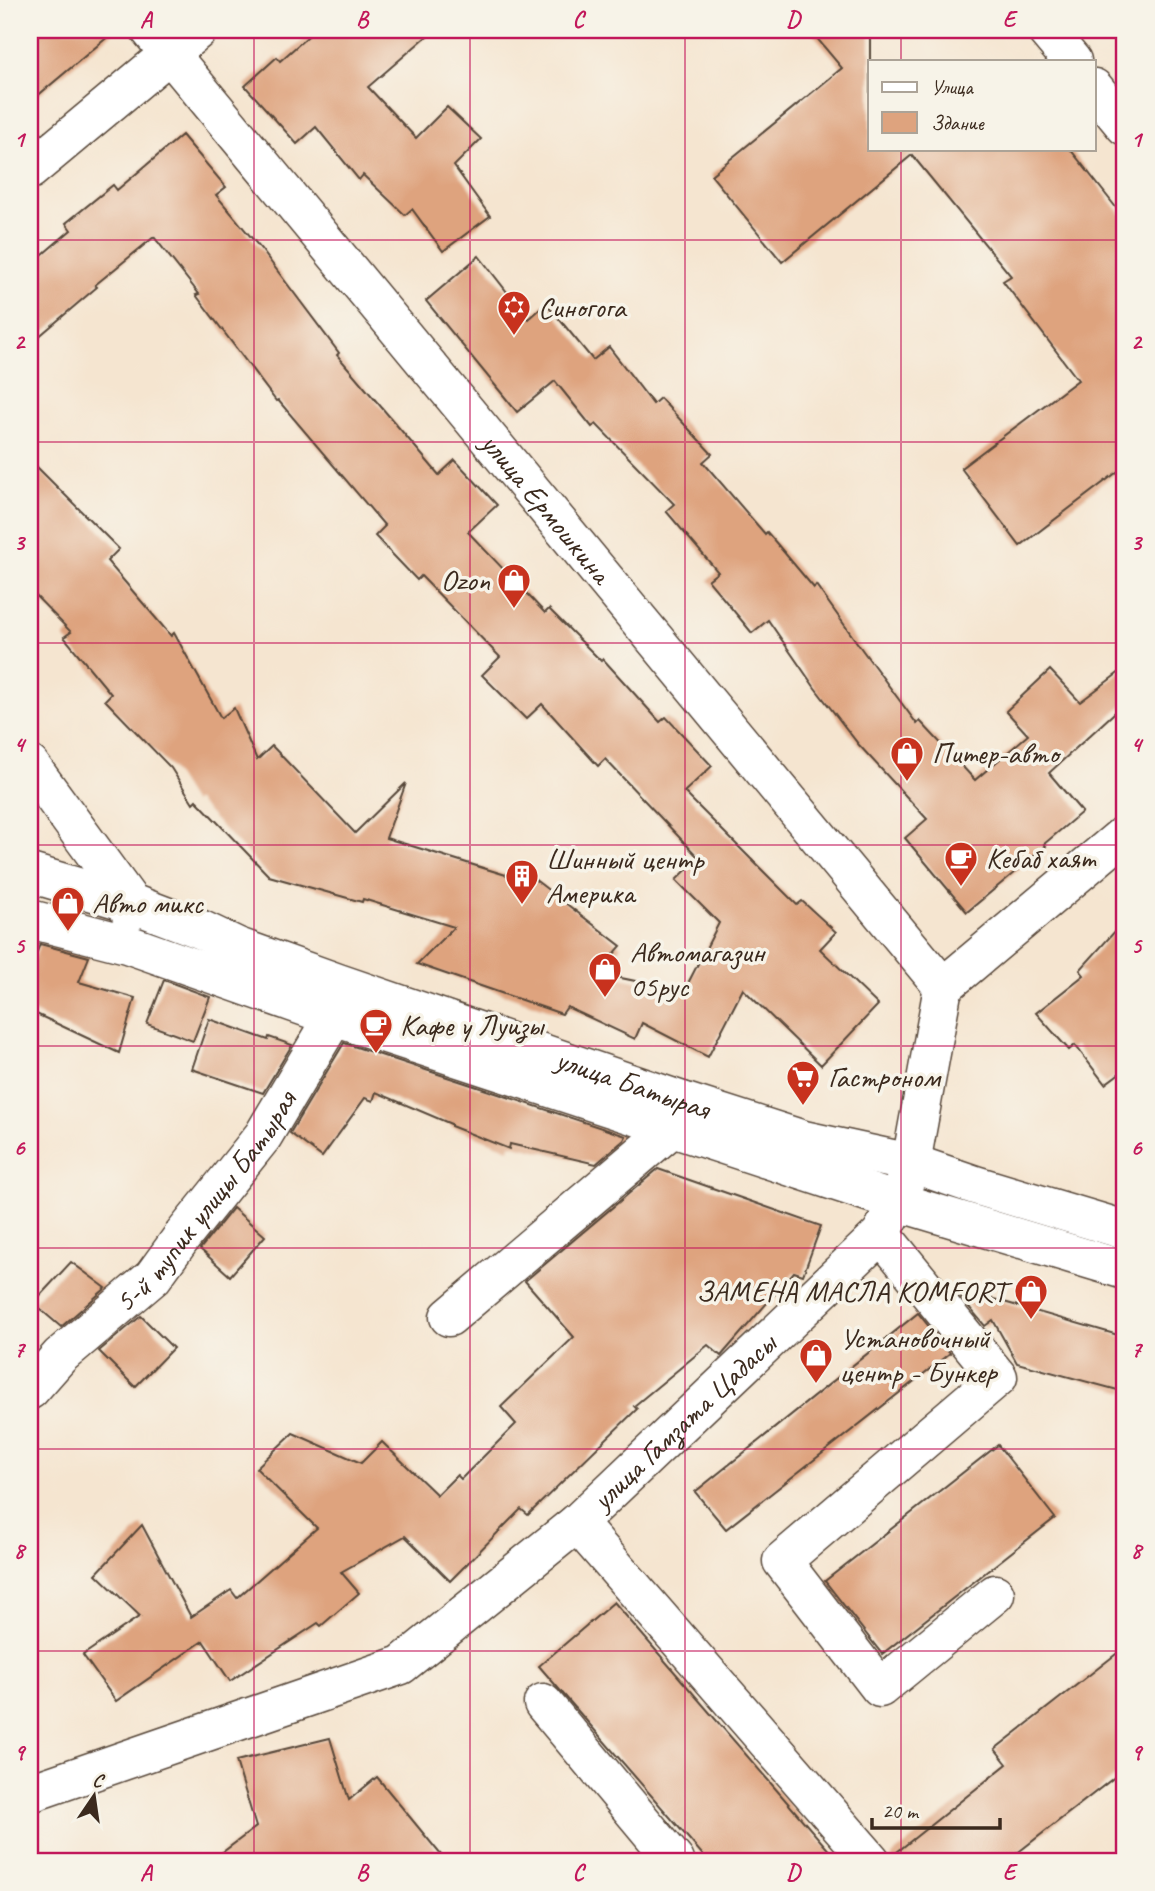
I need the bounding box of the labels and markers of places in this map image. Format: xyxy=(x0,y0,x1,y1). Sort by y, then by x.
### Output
synagogue icon: Синогога xyxy=(495,288,533,337)
place label: Синогога xyxy=(538,288,627,326)
place label: Ozon xyxy=(441,561,490,599)
shop icon: Ozon xyxy=(495,561,533,610)
shop icon: Питер-авто xyxy=(888,734,926,783)
place label: Питер-авто xyxy=(932,734,1062,772)
cafe icon: Кебаб хаят xyxy=(942,839,980,888)
place label: Кебаб хаят xyxy=(986,839,1098,877)
place label: Шинный центр Америка xyxy=(546,840,705,912)
building icon: Шинный центр Америка xyxy=(503,857,541,906)
shop icon: Авто микс xyxy=(49,884,87,933)
place label: Авто микс xyxy=(92,884,204,922)
place label: Автомагазин 05рус xyxy=(630,933,767,1005)
shop icon: Автомагазин 05рус xyxy=(586,950,624,999)
cafe icon: Кафе у Луизы xyxy=(357,1006,395,1055)
place label: Кафе у Луизы xyxy=(400,1006,545,1044)
supermarket icon: Гастроном xyxy=(784,1058,822,1107)
place label: Гастроном xyxy=(828,1058,942,1096)
place label: ЗАМЕНА МАСЛА KOMFORT xyxy=(696,1272,1013,1310)
shop icon: ЗАМЕНА МАСЛА KOMFORT xyxy=(1012,1272,1050,1321)
place label: Установочный центр - Бункер xyxy=(840,1319,998,1391)
shop icon: Установочный центр - Бункер xyxy=(797,1336,835,1385)

